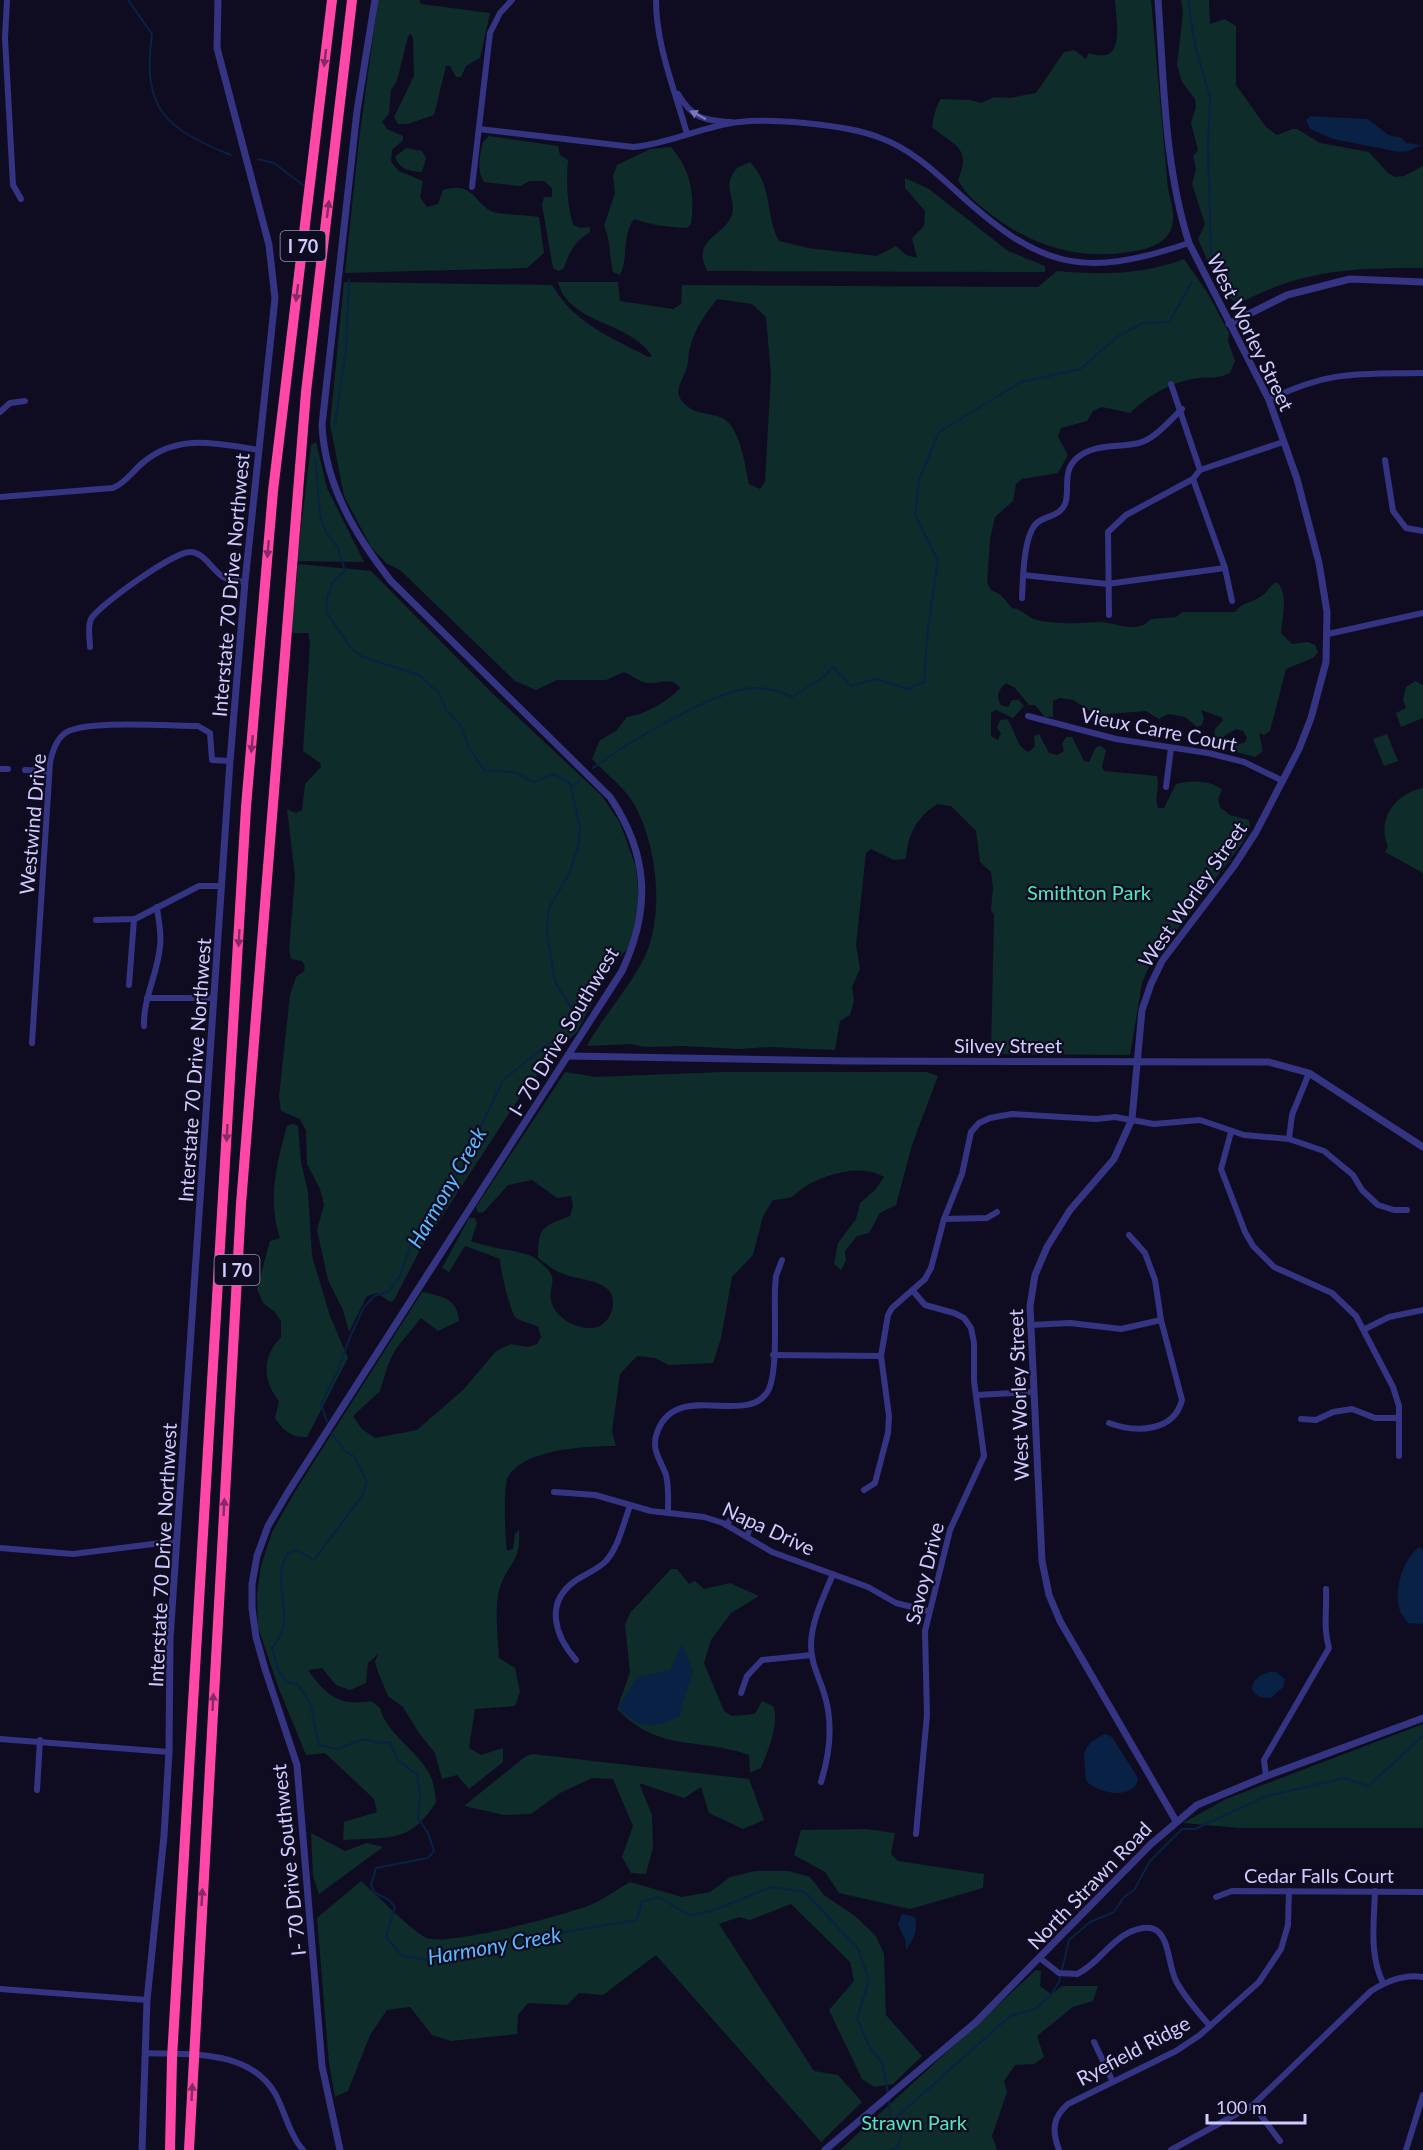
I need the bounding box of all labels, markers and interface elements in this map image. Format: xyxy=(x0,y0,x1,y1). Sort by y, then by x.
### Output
one-way arrow xyxy=(320,49,330,68)
one-way arrow xyxy=(689,110,706,120)
one-way arrow xyxy=(323,199,332,218)
road number: I 70 xyxy=(280,231,326,261)
street label: West Worley Street xyxy=(1203,250,1299,414)
one-way arrow xyxy=(292,284,302,303)
street label: Interstate 70 Drive Northwest xyxy=(207,452,253,718)
one-way arrow xyxy=(264,540,273,559)
street label: Vieux Carre Court xyxy=(1079,702,1239,756)
one-way arrow xyxy=(247,734,257,753)
street label: Westwind Drive xyxy=(14,752,50,896)
street label: West Worley Street xyxy=(1133,817,1251,971)
park label: Smithton Park xyxy=(1027,880,1152,904)
one-way arrow xyxy=(234,929,243,948)
street label: Interstate 70 Drive Northwest xyxy=(173,937,215,1203)
street label: I- 70 Drive Southwest xyxy=(503,942,623,1120)
street label: Silvey Street xyxy=(954,1033,1062,1057)
water label: Harmony Creek xyxy=(401,1121,491,1252)
one-way arrow xyxy=(223,1123,232,1142)
road number: I 70 xyxy=(214,1255,260,1285)
street label: West Worley Street xyxy=(1003,1309,1033,1481)
street label: Interstate 70 Drive Northwest xyxy=(143,1422,181,1688)
street label: Napa Drive xyxy=(719,1496,819,1560)
one-way arrow xyxy=(219,1498,229,1517)
street label: Savoy Drive xyxy=(900,1520,948,1626)
one-way arrow xyxy=(209,1693,218,1712)
street label: I- 70 Drive Southwest xyxy=(266,1763,310,1957)
street label: North Strawn Road xyxy=(1022,1816,1156,1954)
street label: Cedar Falls Court xyxy=(1244,1863,1394,1887)
one-way arrow xyxy=(198,1887,207,1906)
water label: Harmony Creek xyxy=(425,1921,564,1969)
street label: Ryefield Ridge xyxy=(1072,2010,1194,2090)
one-way arrow xyxy=(187,2082,196,2101)
scale bar xyxy=(1207,2087,1304,2125)
text: 100 m xyxy=(1216,2096,1267,2118)
park label: Strawn Park xyxy=(861,2110,968,2134)

